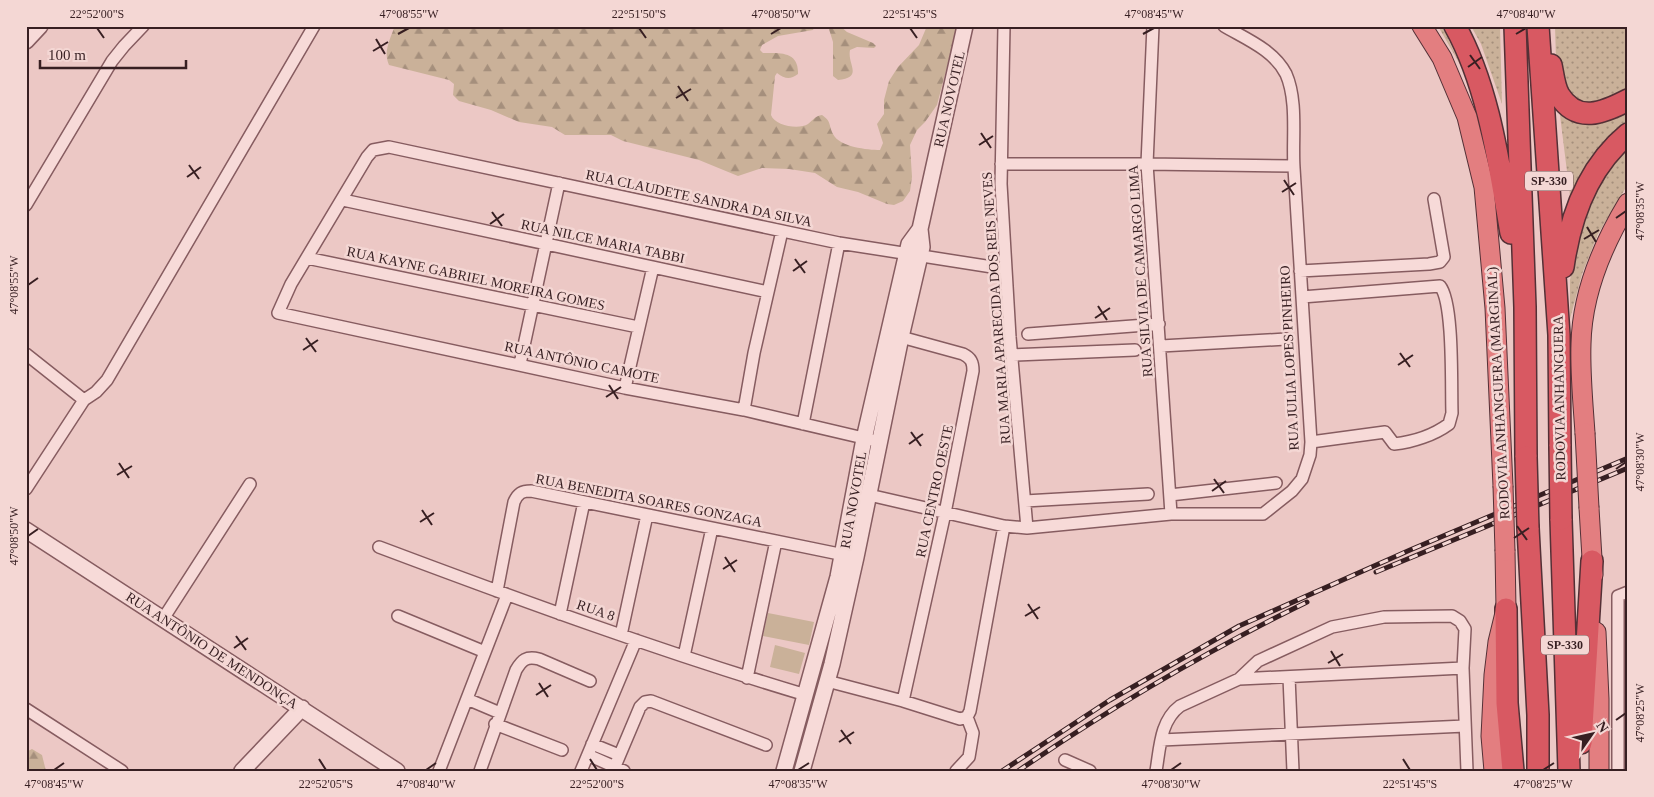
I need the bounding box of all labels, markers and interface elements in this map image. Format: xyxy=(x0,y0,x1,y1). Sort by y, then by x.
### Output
text: 22°52'00"S xyxy=(70,7,124,21)
text: 47°08'55"W xyxy=(379,7,439,21)
text: 22°51'50"S xyxy=(612,7,666,21)
text: 47°08'50"W xyxy=(751,7,811,21)
text: 22°51'45"S xyxy=(883,7,937,21)
text: 47°08'45"W xyxy=(1124,7,1184,21)
text: 47°08'40"W xyxy=(1496,7,1556,21)
scale bar xyxy=(40,38,186,70)
text: 100 m xyxy=(48,47,86,63)
street label: RUA NOVOTEL xyxy=(931,49,968,149)
street label: RUA SILVIA DE CAMARGO LIMA xyxy=(1126,164,1155,378)
street label: RUA CLAUDETE SANDRA DA SILVA xyxy=(584,167,814,230)
street label: RUA MARIA APARECIDA DOS REIS NEVES xyxy=(979,171,1014,445)
road number: SP-330 xyxy=(1525,172,1573,190)
text: 47°08'35"W xyxy=(1633,181,1647,241)
street label: RUA NILCE MARIA TABBI xyxy=(520,217,686,266)
street label: RUA KAYNE GABRIEL MOREIRA GOMES xyxy=(345,244,606,313)
text: 47°08'55"W xyxy=(7,255,21,315)
street label: RUA JULIA LOPES PINHEIRO xyxy=(1277,265,1302,451)
street label: RODOVIA ANHANGUERA (MARGINAL) xyxy=(1484,266,1514,520)
street label: RODOVIA ANHANGUERA xyxy=(1551,314,1568,481)
street label: RUA ANTÔNIO CAMOTE xyxy=(503,338,661,386)
street label: RUA CENTRO OESTE xyxy=(913,423,956,559)
text: 47°08'30"W xyxy=(1633,432,1647,492)
street label: RUA NOVOTEL xyxy=(838,450,869,550)
street label: RUA BENEDITA SOARES GONZAGA xyxy=(534,471,764,530)
text: 47°08'50"W xyxy=(7,506,21,566)
street label: RUA ANTÔNIO DE MENDONÇA xyxy=(123,588,302,712)
street label: RUA 8 xyxy=(575,597,617,624)
road number: SP-330 xyxy=(1541,636,1589,654)
text: 47°08'25"W xyxy=(1633,683,1647,743)
north arrow xyxy=(1566,710,1616,760)
text: N xyxy=(1593,719,1611,735)
text: 47°08'45"W xyxy=(24,777,84,791)
text: 22°52'05"S xyxy=(299,777,353,791)
text: 47°08'40"W xyxy=(396,777,456,791)
text: 22°52'00"S xyxy=(570,777,624,791)
text: 47°08'35"W xyxy=(768,777,828,791)
text: 47°08'30"W xyxy=(1141,777,1201,791)
text: 22°51'45"S xyxy=(1383,777,1437,791)
text: 47°08'25"W xyxy=(1513,777,1573,791)

